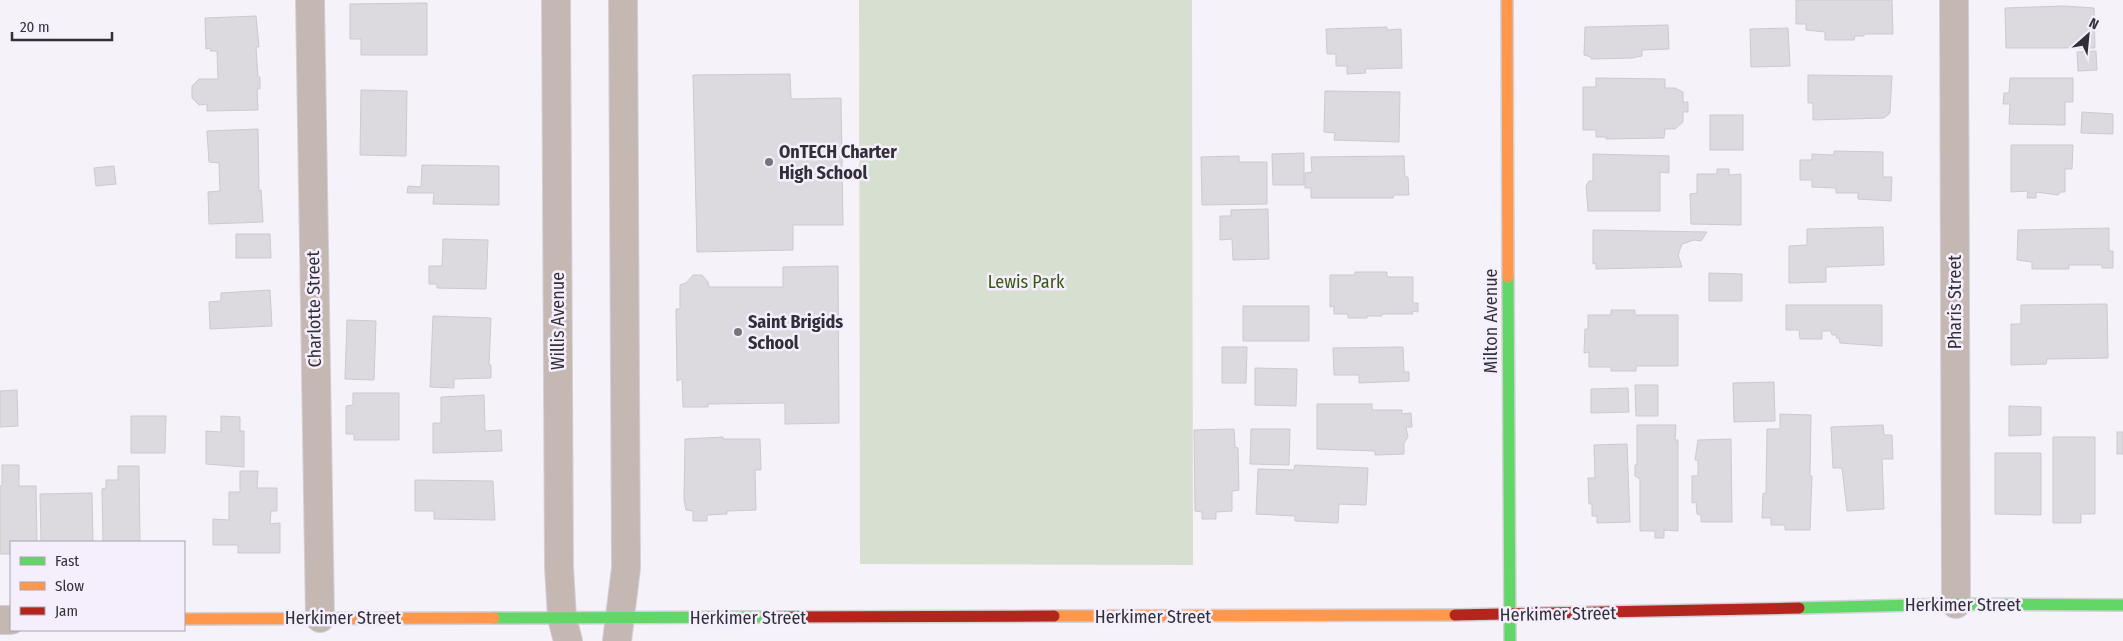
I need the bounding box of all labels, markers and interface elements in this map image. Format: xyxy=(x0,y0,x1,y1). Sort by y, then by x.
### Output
scale bar xyxy=(12,10,112,42)
north arrow xyxy=(2063,10,2113,60)
text: N xyxy=(2086,14,2101,33)
text: 20 m xyxy=(20,18,50,36)
place label: OnTECH Charter High School xyxy=(779,141,897,184)
marker: OnTECH Charter High School xyxy=(763,156,775,168)
street label: Charlotte Street xyxy=(302,250,326,367)
street label: Pharis Street xyxy=(1944,255,1966,349)
street label: Milton Avenue xyxy=(1480,268,1502,373)
park label: Lewis Park xyxy=(988,271,1065,293)
street label: Willis Avenue xyxy=(547,272,569,370)
place label: Saint Brigids School xyxy=(748,311,843,354)
marker: Saint Brigids School xyxy=(732,326,744,338)
legend xyxy=(10,541,185,631)
text: Fast xyxy=(55,552,79,570)
text: Slow xyxy=(55,577,84,595)
street label: Herkimer Street xyxy=(1905,594,2021,616)
text: Jam xyxy=(55,602,78,620)
street label: Herkimer Street xyxy=(1500,602,1617,626)
street label: Herkimer Street xyxy=(1095,606,1211,628)
street label: Herkimer Street xyxy=(285,607,401,629)
street label: Herkimer Street xyxy=(690,607,806,629)

